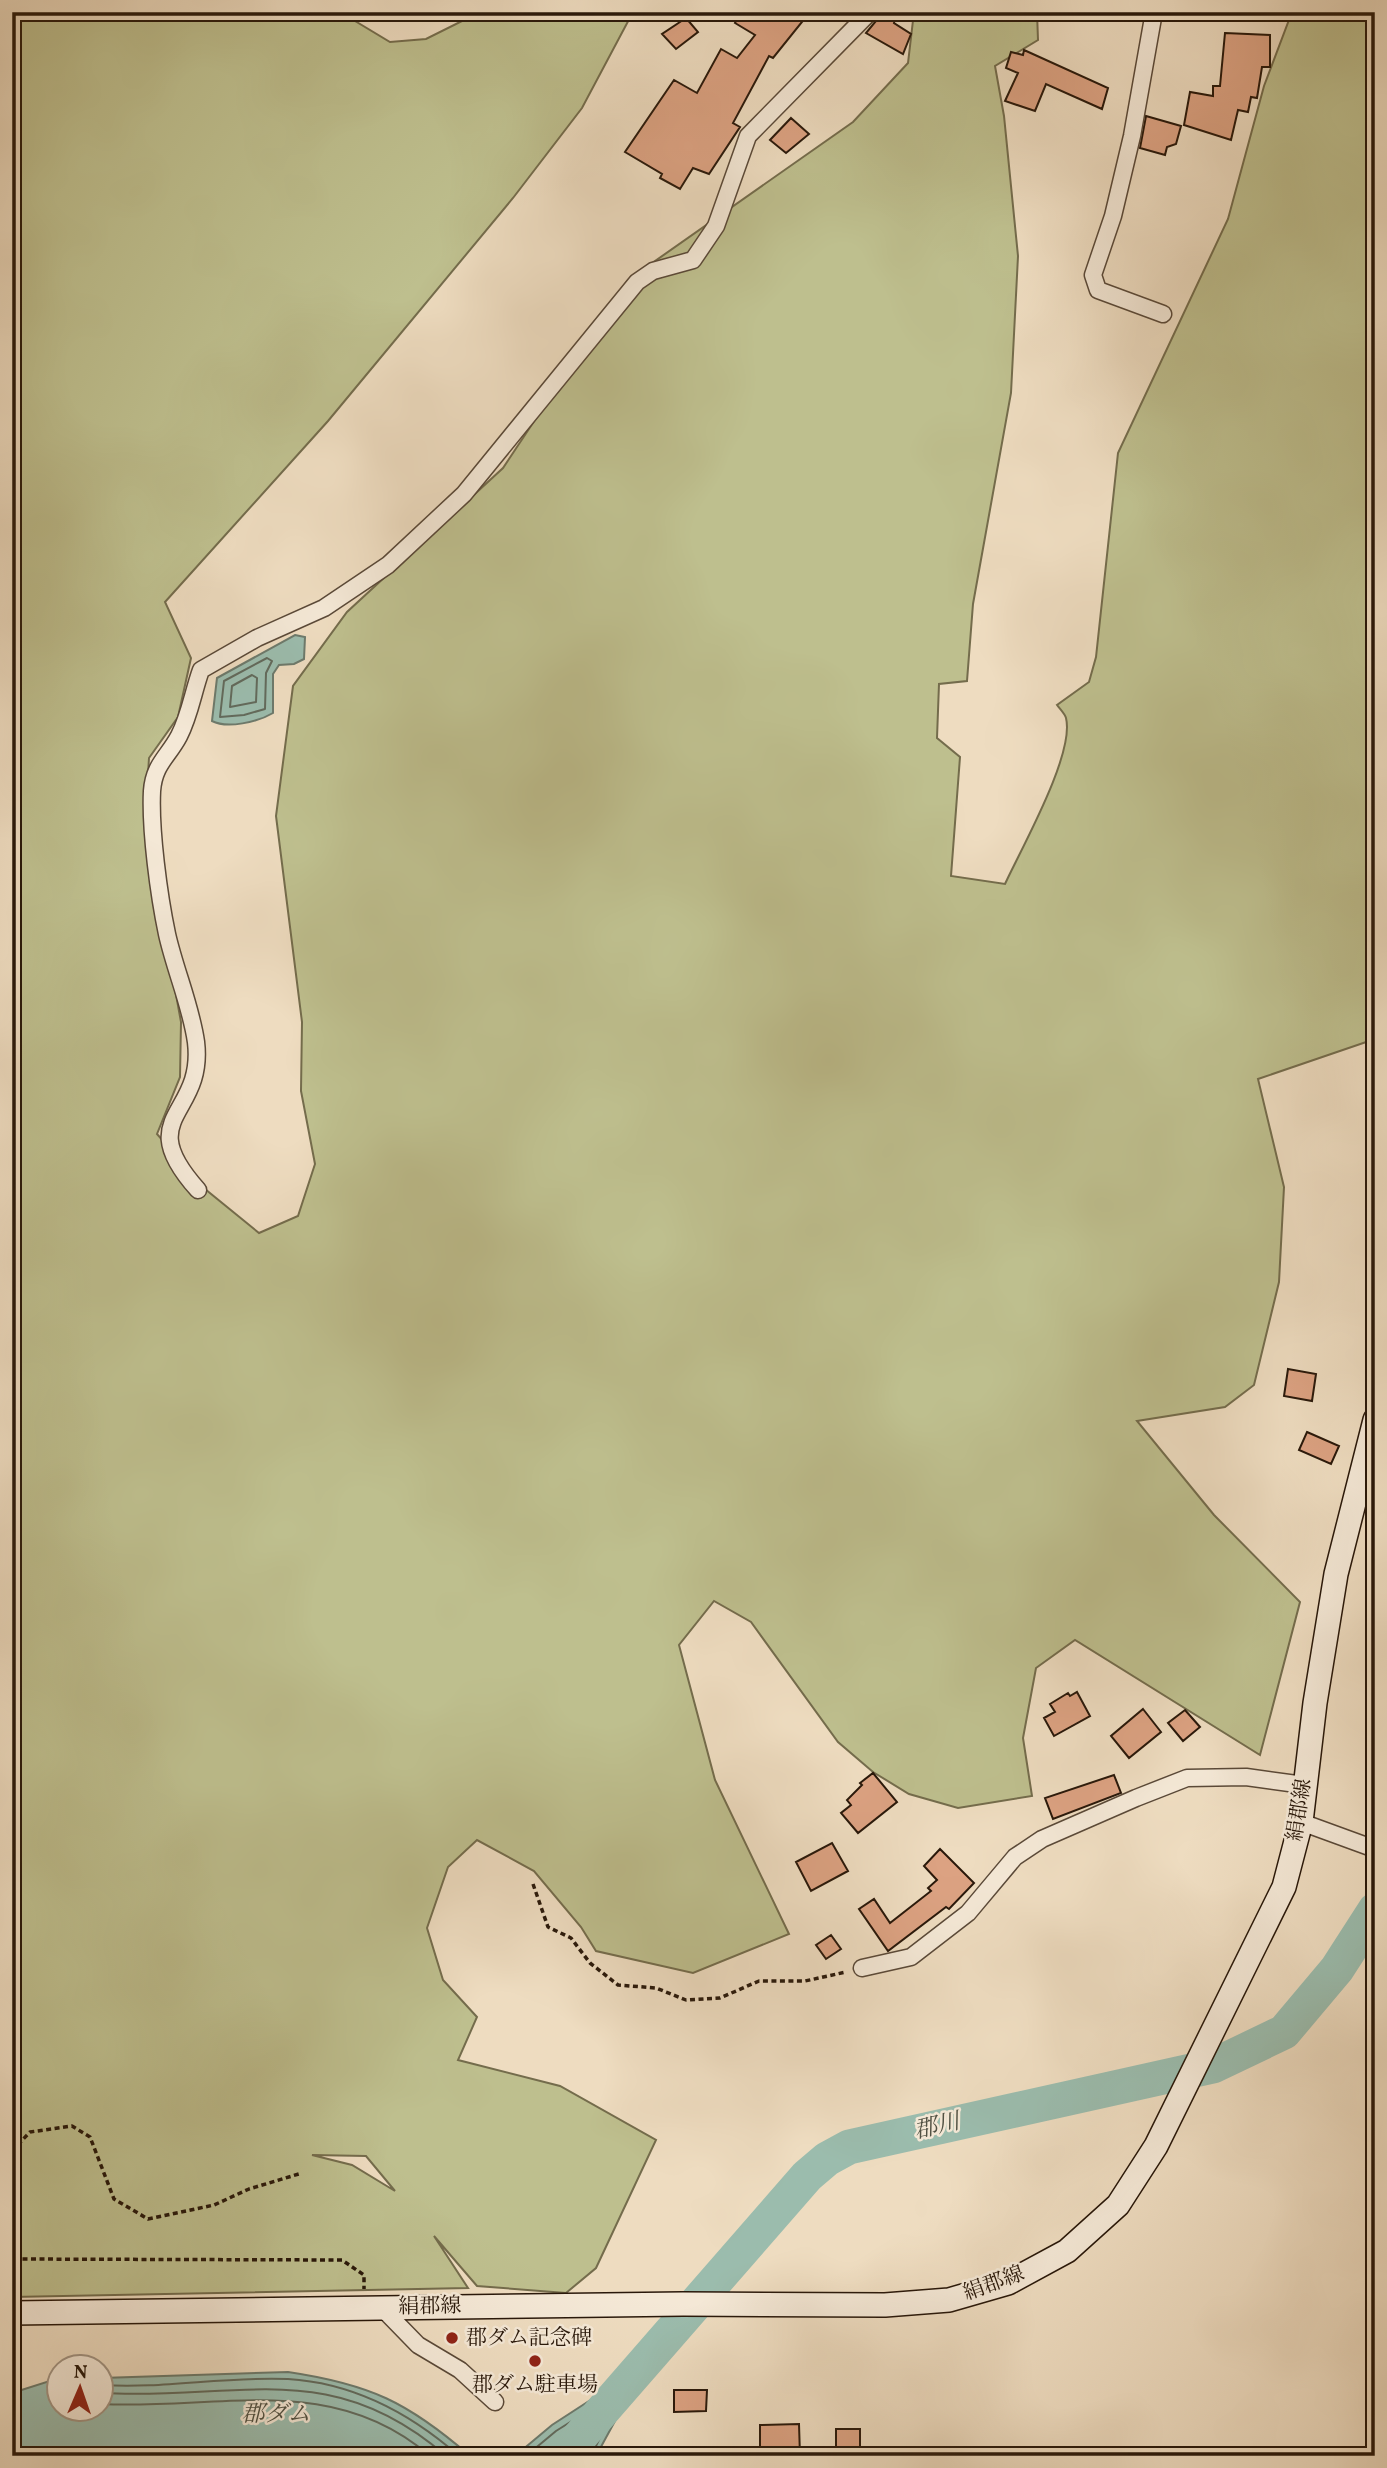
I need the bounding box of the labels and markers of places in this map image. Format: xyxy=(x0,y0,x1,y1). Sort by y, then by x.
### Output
place label: 郡ダム記念碑 xyxy=(466,2324,592,2353)
marker: 郡ダム記念碑 xyxy=(444,2330,460,2346)
marker: 郡ダム駐車場 xyxy=(527,2353,543,2369)
place label: 郡ダム駐車場 xyxy=(472,2371,598,2400)

